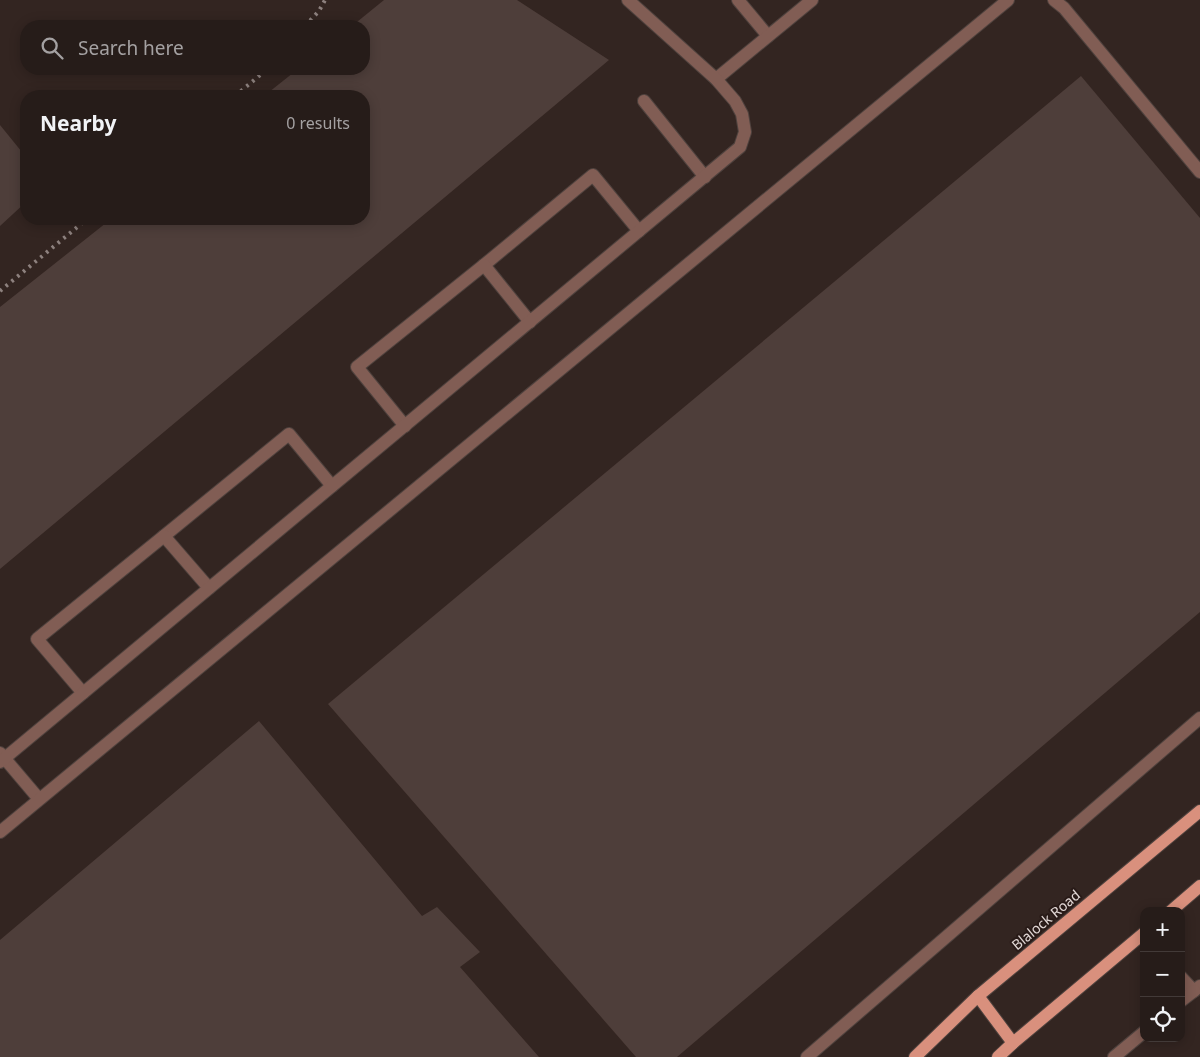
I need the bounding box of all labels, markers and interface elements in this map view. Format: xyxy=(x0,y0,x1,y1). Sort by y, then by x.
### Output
search box xyxy=(20,20,370,75)
icon: search xyxy=(38,34,66,62)
text: Search here xyxy=(78,35,184,61)
text: Nearby xyxy=(40,109,116,137)
text: 0 results xyxy=(286,112,350,134)
street label: Blalock Road xyxy=(1007,885,1084,954)
map controls xyxy=(1140,907,1185,1042)
button: + xyxy=(1140,907,1185,952)
button: − xyxy=(1140,952,1185,997)
button: locate xyxy=(1140,997,1185,1042)

